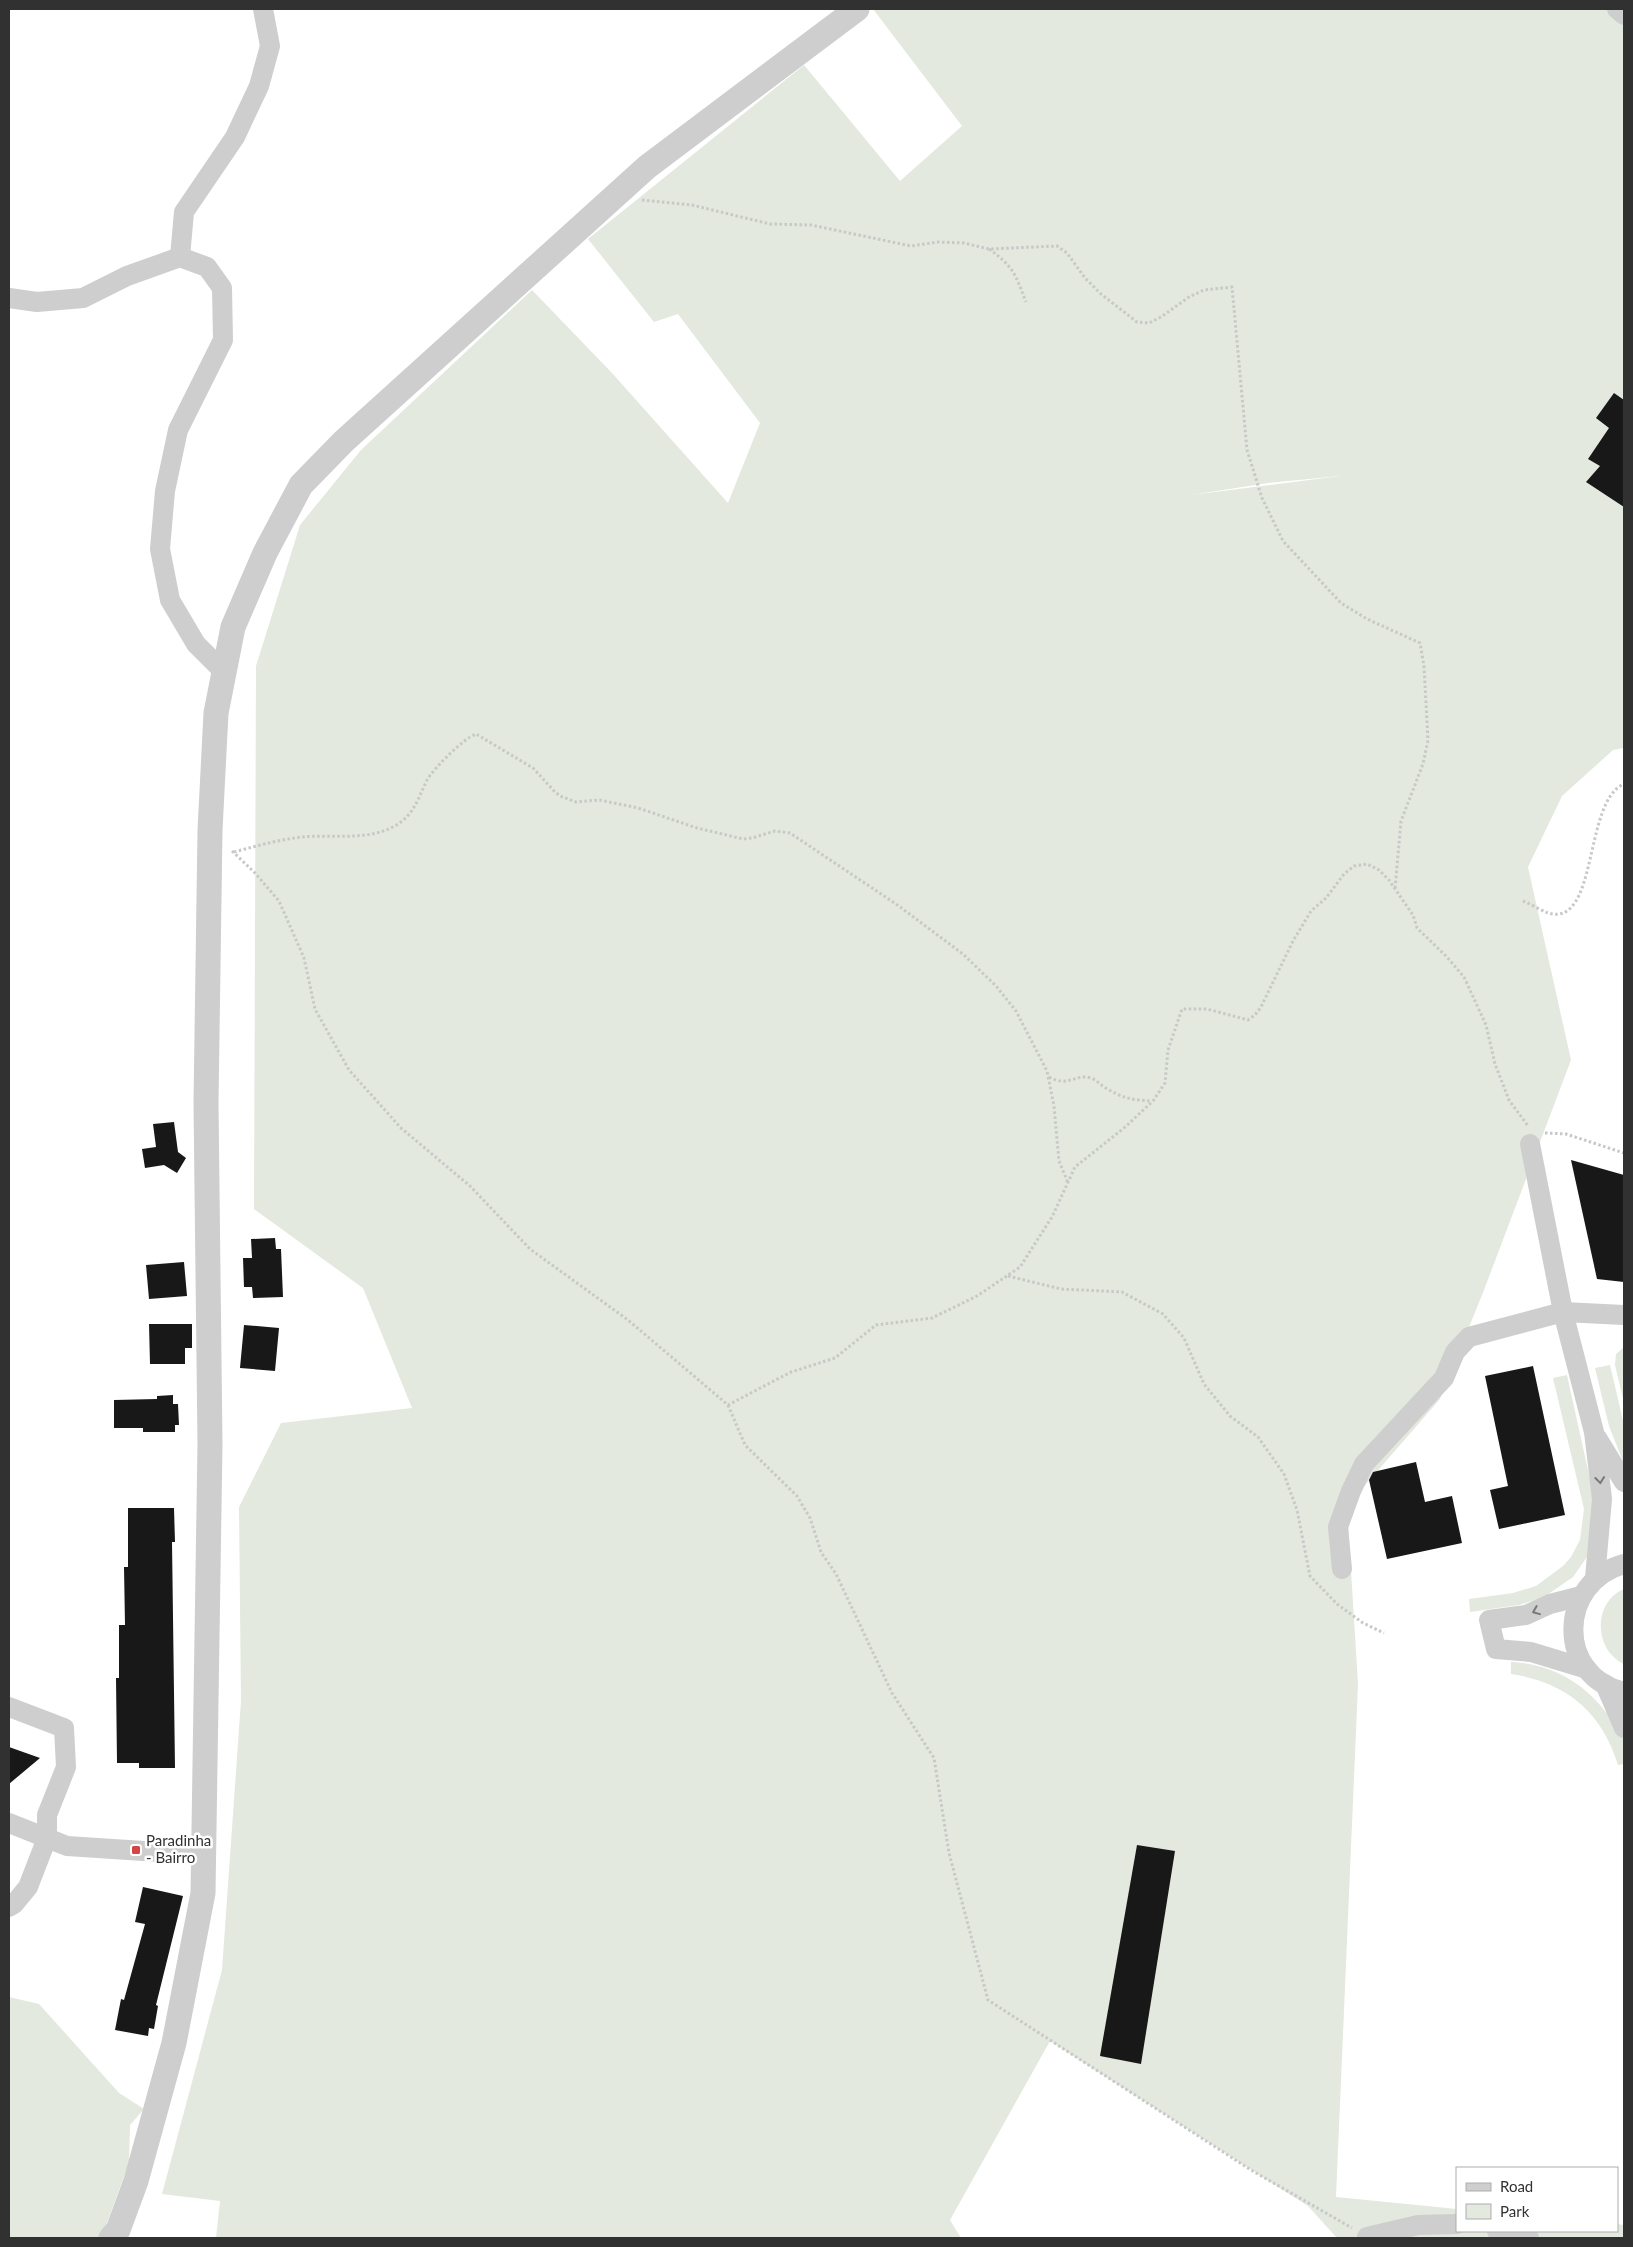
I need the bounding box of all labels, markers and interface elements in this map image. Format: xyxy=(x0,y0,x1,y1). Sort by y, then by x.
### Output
one-way arrow xyxy=(1594,1477,1605,1485)
one-way arrow xyxy=(1532,1605,1541,1615)
place label: Paradinha - Bairro xyxy=(146,1831,211,1866)
marker: Paradinha - Bairro xyxy=(130,1844,142,1856)
legend xyxy=(1456,2167,1618,2232)
text: Road xyxy=(1500,2177,1533,2195)
text: Park xyxy=(1500,2202,1530,2220)

